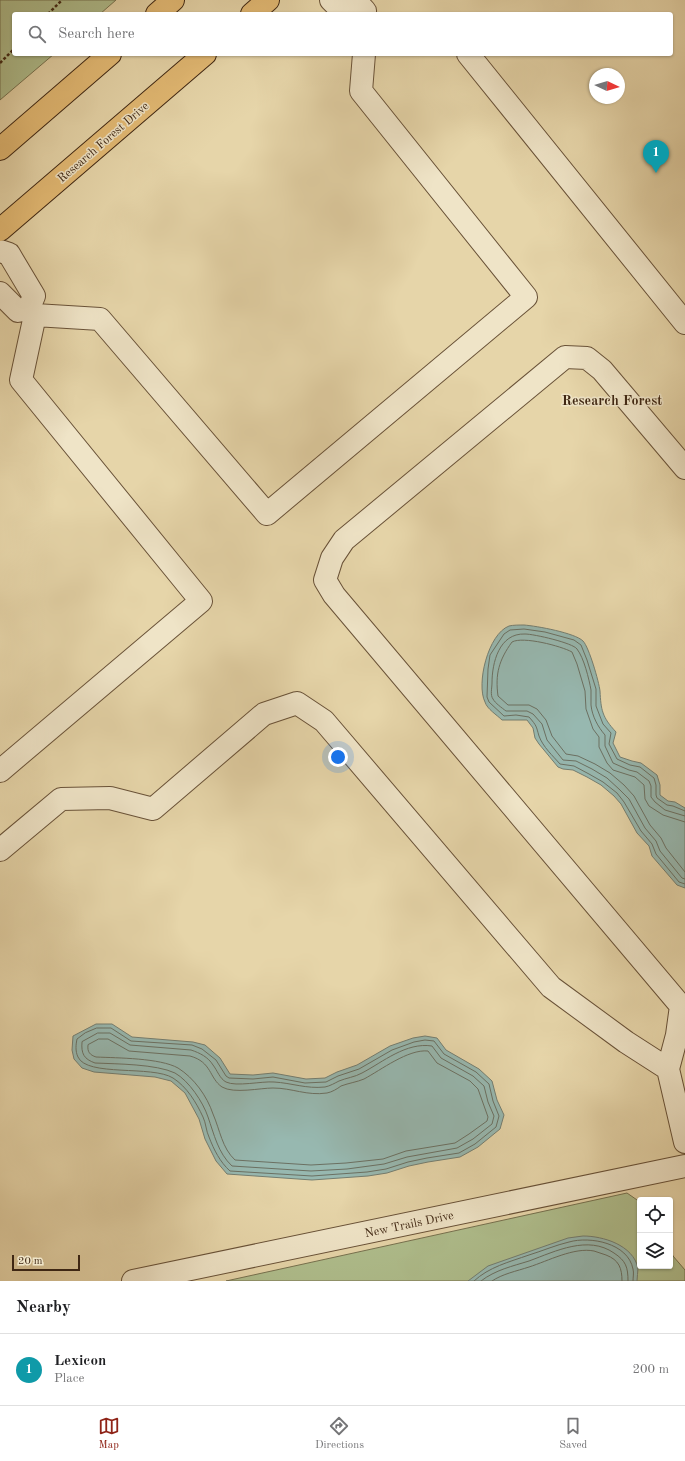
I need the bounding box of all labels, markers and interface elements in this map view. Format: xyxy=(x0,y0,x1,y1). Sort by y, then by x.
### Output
search box xyxy=(12,12,673,56)
icon: search xyxy=(26,23,48,45)
text: Search here xyxy=(58,27,135,42)
north arrow xyxy=(589,68,625,104)
street label: Research Forest Drive xyxy=(56,100,152,185)
pin: 1 xyxy=(643,140,669,173)
district label: Research Forest xyxy=(562,394,662,408)
your location xyxy=(328,747,348,767)
map controls xyxy=(637,1197,673,1269)
button: locate xyxy=(637,1197,673,1233)
street label: New Trails Drive xyxy=(364,1210,455,1240)
button: layers xyxy=(637,1233,673,1269)
scale bar xyxy=(12,1253,80,1272)
text: 20 m xyxy=(18,1256,43,1267)
text: Nearby xyxy=(16,1299,71,1316)
text: Lexicon xyxy=(54,1354,106,1369)
text: 1 xyxy=(25,1363,33,1376)
text: 200 m xyxy=(632,1363,669,1376)
text: Place xyxy=(54,1372,84,1385)
tab: Map xyxy=(98,1415,120,1453)
tab: Directions xyxy=(315,1415,364,1453)
tab: Saved xyxy=(559,1415,587,1453)

